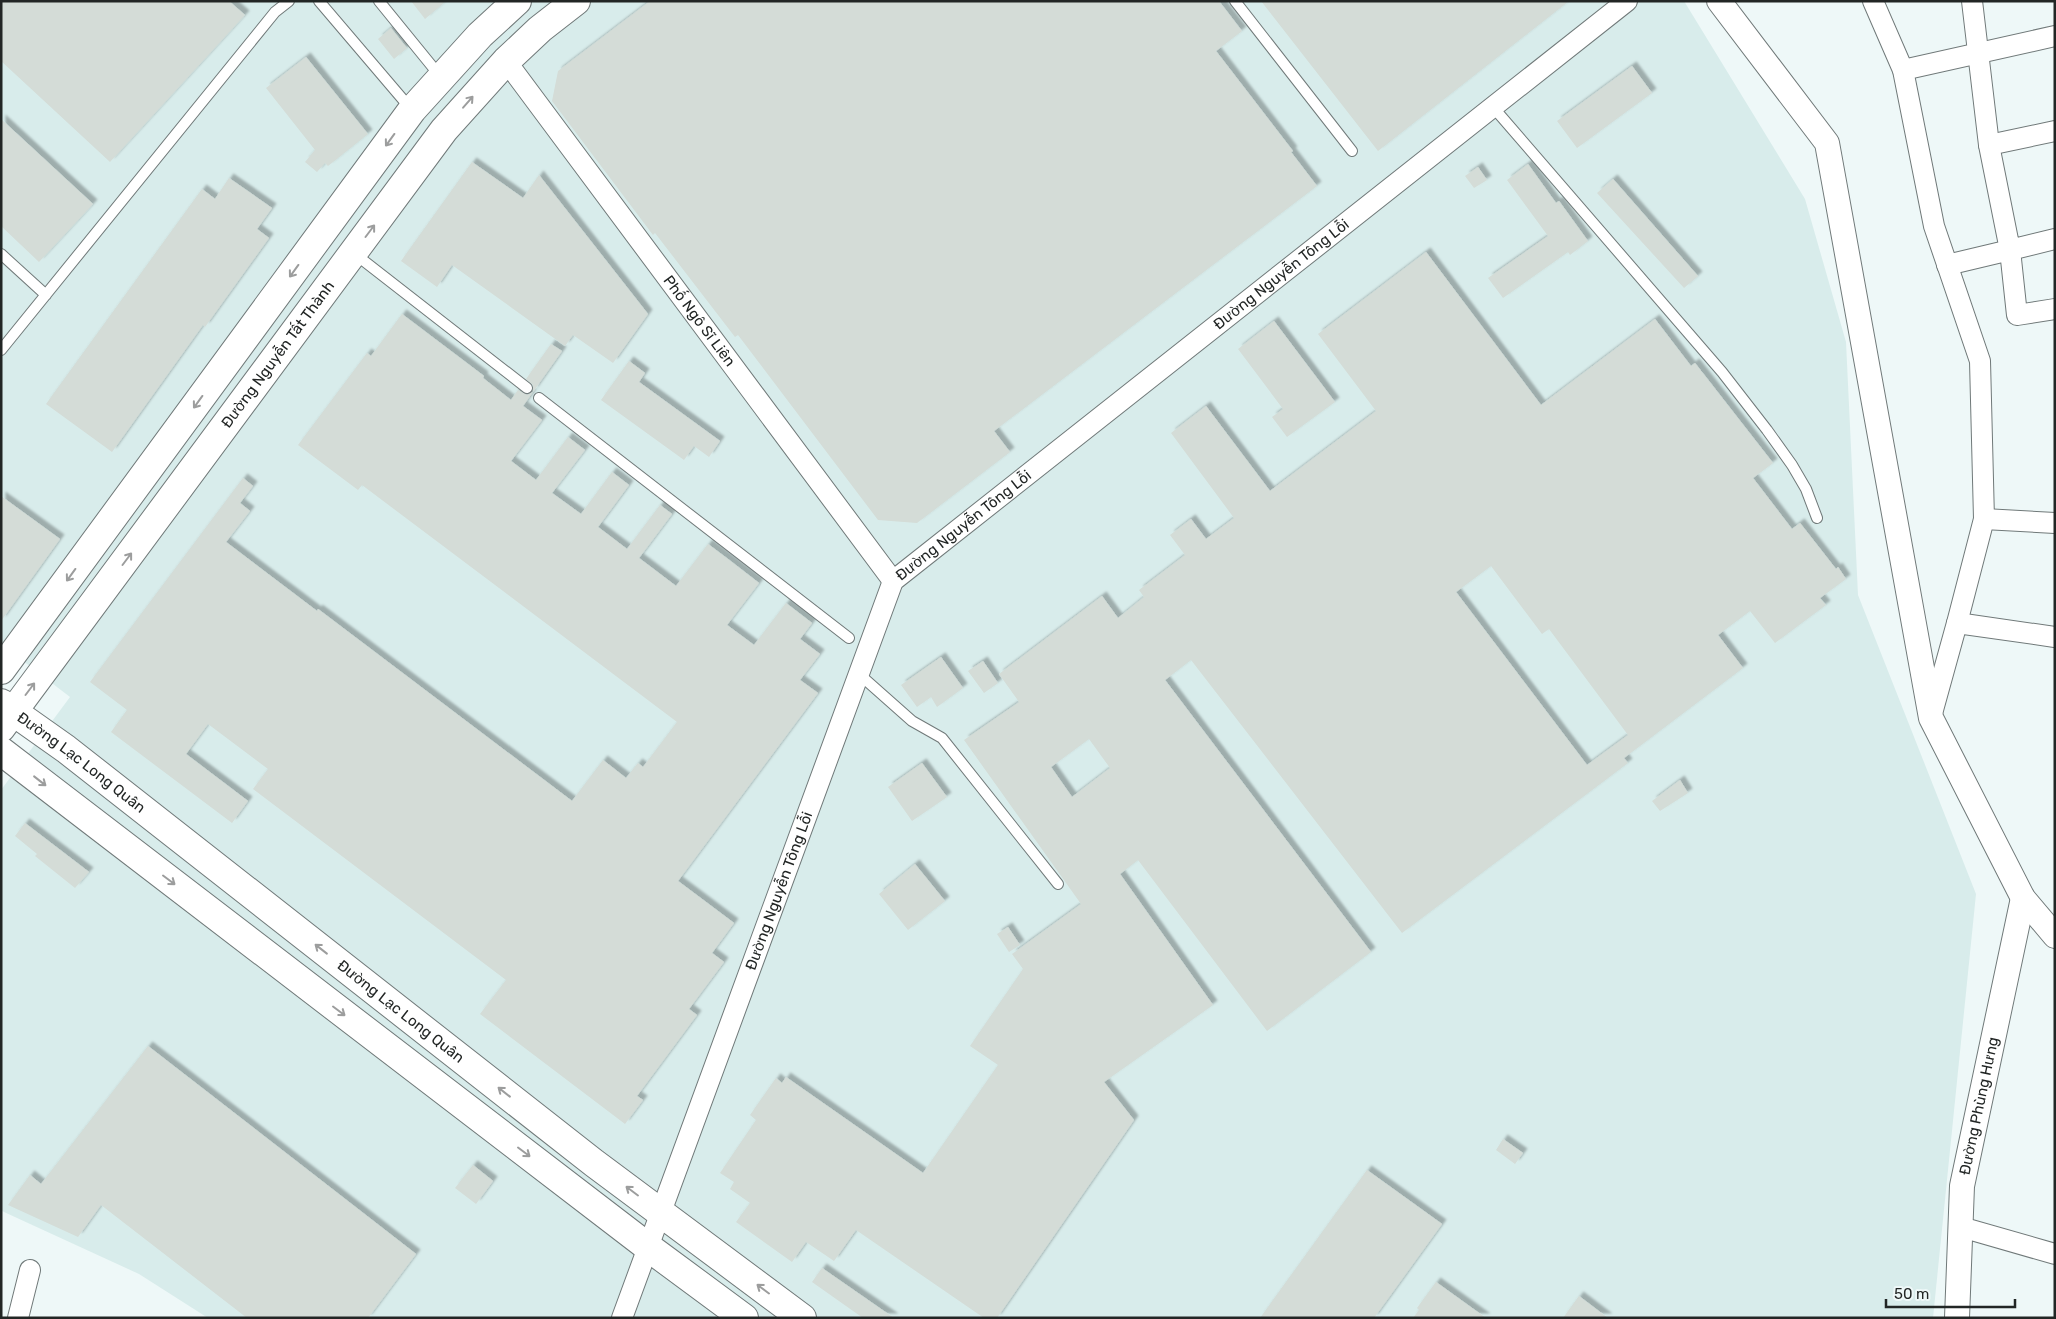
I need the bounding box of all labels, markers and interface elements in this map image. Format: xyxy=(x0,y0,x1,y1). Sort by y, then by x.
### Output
one-way arrow xyxy=(463,96,474,109)
one-way arrow xyxy=(384,133,395,146)
street label: Đường Nguyễn Tông Lỗi xyxy=(1210,215,1353,333)
one-way arrow xyxy=(365,224,375,238)
one-way arrow xyxy=(288,264,299,277)
street label: Phố Ngô Sĩ Liên xyxy=(660,272,739,370)
street label: Đường Nguyễn Tất Thành xyxy=(218,277,338,431)
one-way arrow xyxy=(192,395,203,408)
street label: Đường Nguyễn Tông Lỗi xyxy=(892,466,1035,584)
one-way arrow xyxy=(122,552,132,566)
one-way arrow xyxy=(65,568,76,581)
one-way arrow xyxy=(25,682,35,696)
street label: Đường Lạc Long Quân xyxy=(14,708,149,817)
one-way arrow xyxy=(33,775,46,786)
street label: Đường Nguyễn Tông Lỗi xyxy=(742,809,816,973)
one-way arrow xyxy=(162,874,175,885)
one-way arrow xyxy=(315,943,328,954)
street label: Đường Lạc Long Quân xyxy=(334,956,468,1067)
one-way arrow xyxy=(332,1005,345,1016)
street label: Đường Phùng Hưng xyxy=(1956,1035,2002,1176)
one-way arrow xyxy=(498,1087,511,1098)
one-way arrow xyxy=(517,1147,531,1157)
one-way arrow xyxy=(626,1186,639,1197)
scale bar xyxy=(1886,1276,2015,1308)
one-way arrow xyxy=(757,1283,770,1294)
text: 50 m xyxy=(1894,1285,1929,1303)

